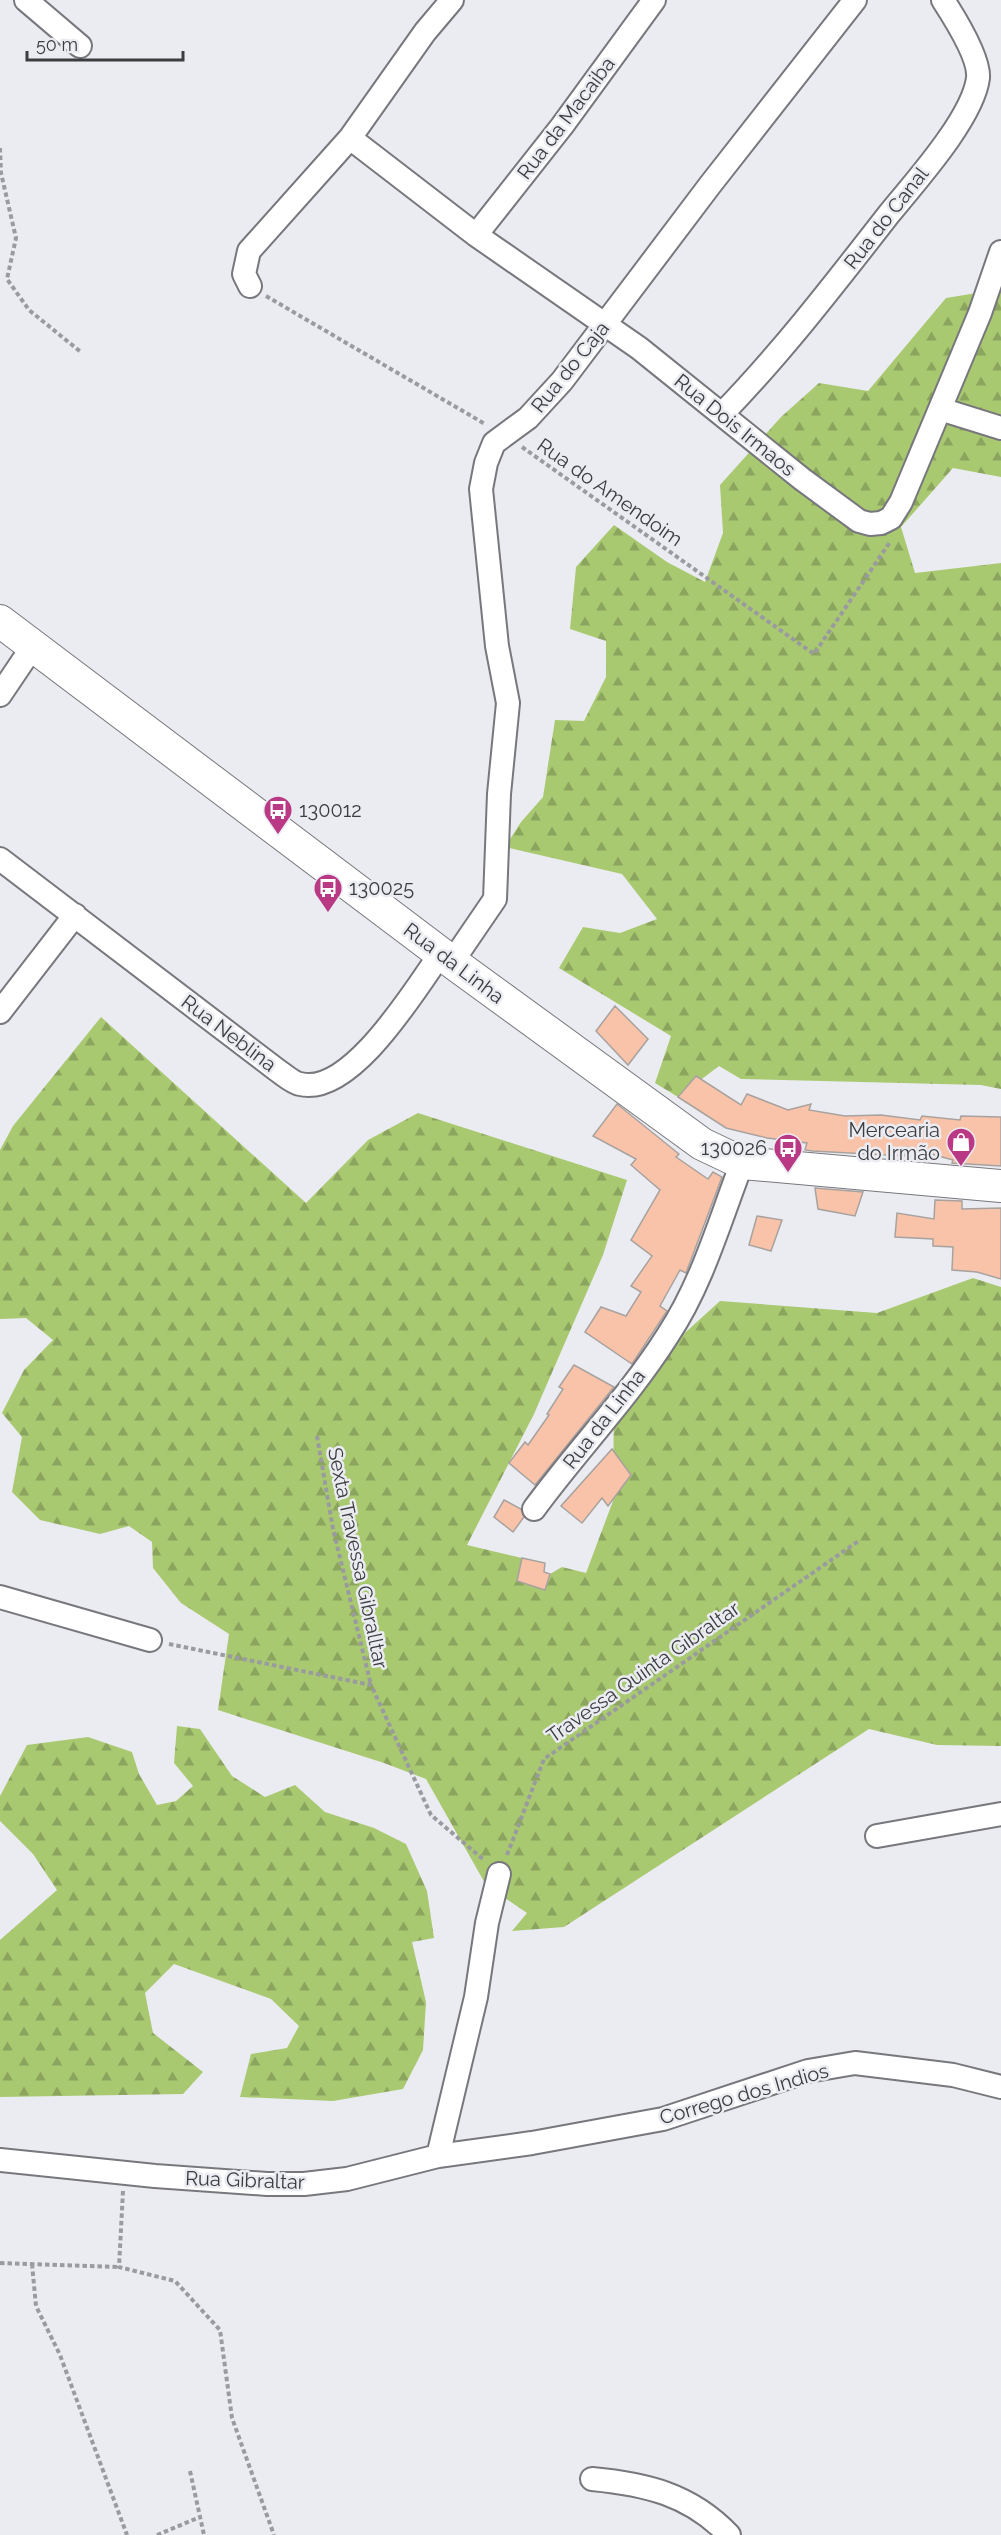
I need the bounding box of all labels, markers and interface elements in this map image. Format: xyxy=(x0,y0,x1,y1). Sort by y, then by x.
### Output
scale bar xyxy=(27,24,183,62)
text: 50 m xyxy=(36,34,78,55)
street label: Rua da Macaiba xyxy=(512,52,620,184)
street label: Rua do Canal xyxy=(839,162,934,274)
street label: Rua do Caja xyxy=(526,317,614,417)
street label: Rua Dois Irmaos xyxy=(670,369,800,481)
street label: Rua do Amendoim xyxy=(533,433,687,551)
bus stop icon: 130012 xyxy=(262,794,294,836)
place label: 130012 xyxy=(299,798,362,822)
bus stop icon: 130025 xyxy=(312,872,344,914)
place label: 130025 xyxy=(349,876,414,900)
street label: Rua da Linha xyxy=(399,917,509,1009)
street label: Rua Neblina xyxy=(177,990,281,1076)
place label: Mercearia do Irmão xyxy=(848,1118,940,1165)
shop icon: Mercearia do Irmão xyxy=(945,1126,977,1168)
bus stop icon: 130026 xyxy=(772,1132,804,1174)
place label: 130026 xyxy=(701,1136,767,1160)
street label: Rua da Linha xyxy=(558,1365,650,1473)
street label: Sexta Travessa Gibralltar xyxy=(323,1445,393,1671)
street label: Travessa Quinta Gibraltar xyxy=(542,1596,744,1748)
street label: Corrego dos Indios xyxy=(657,2058,831,2130)
street label: Rua Gibraltar xyxy=(185,2166,305,2194)

